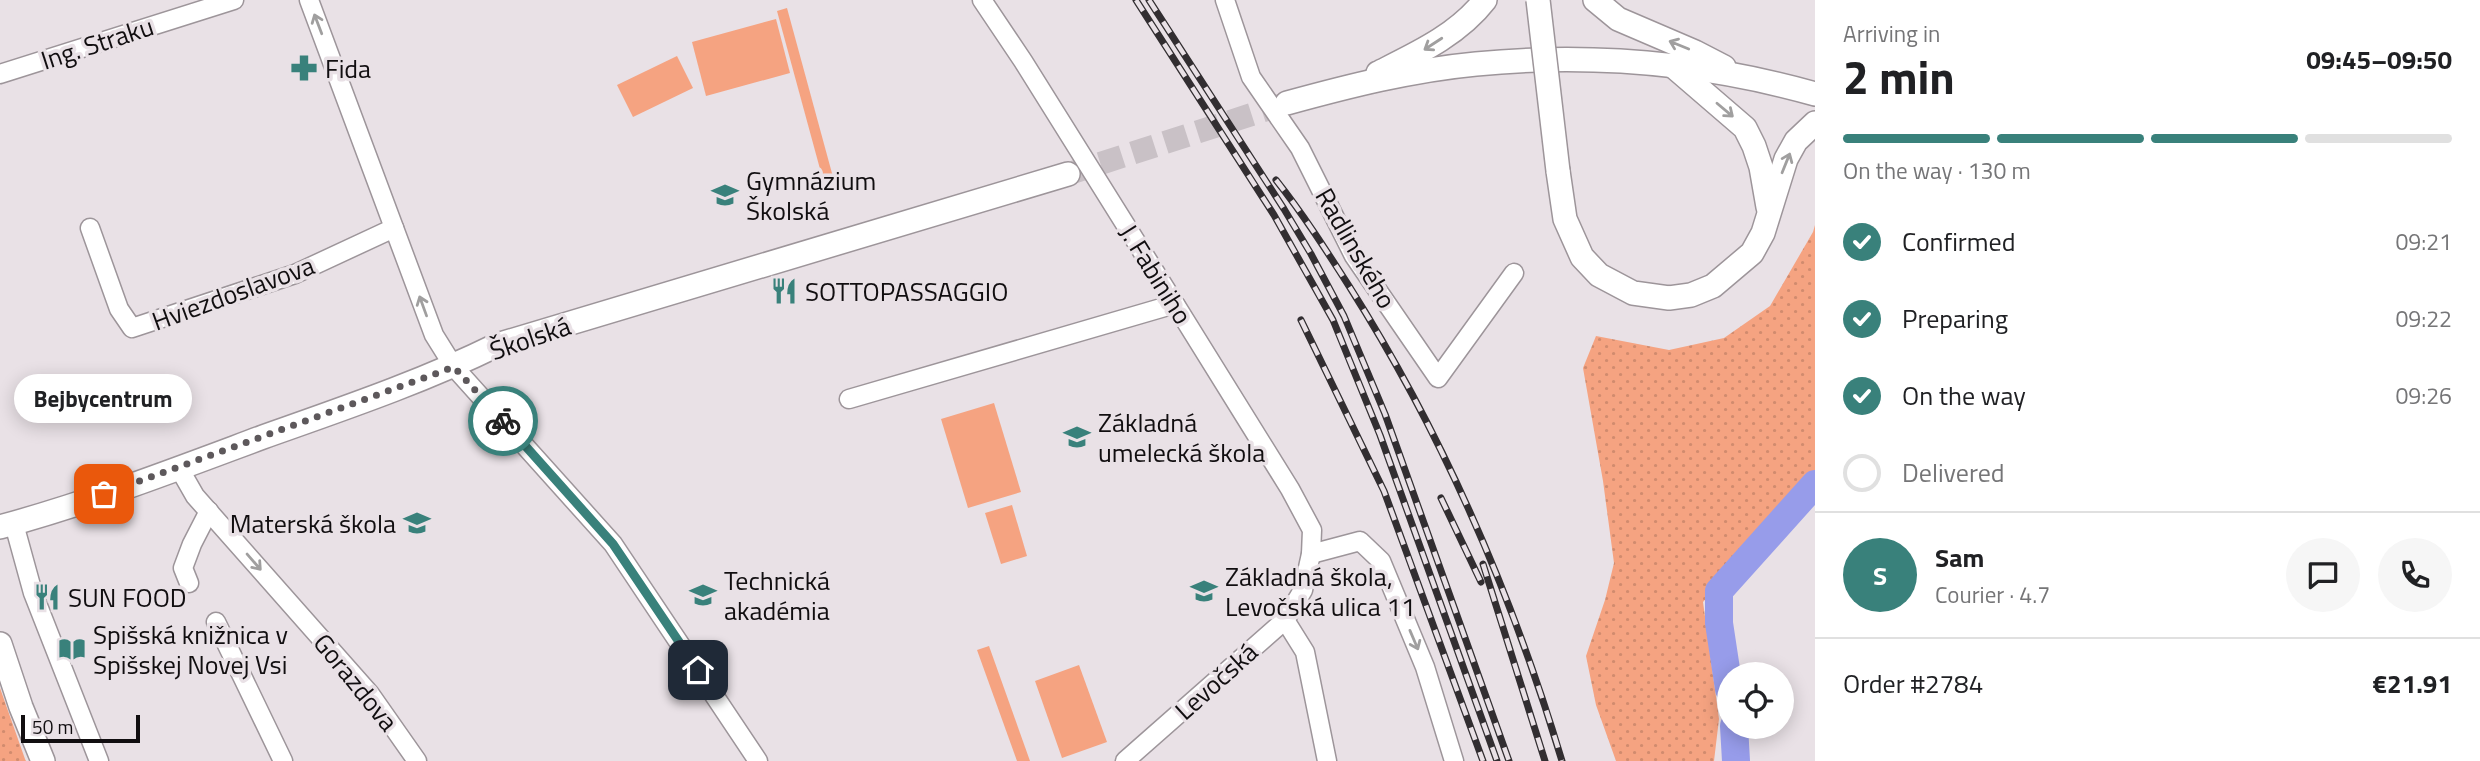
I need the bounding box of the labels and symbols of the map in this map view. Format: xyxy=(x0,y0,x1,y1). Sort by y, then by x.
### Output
street label: Ing. Straku xyxy=(36,6,158,80)
one-way arrow xyxy=(310,14,323,36)
one-way arrow xyxy=(1424,36,1443,51)
one-way arrow xyxy=(1668,37,1690,50)
place label: Fida xyxy=(325,49,371,88)
pharmacy icon: Fida xyxy=(289,53,319,83)
one-way arrow xyxy=(1716,103,1734,118)
one-way arrow xyxy=(1780,152,1793,174)
place label: Gymnázium Školská xyxy=(746,161,876,230)
school or university icon: Gymnázium Školská xyxy=(710,180,740,210)
street label: Radlinského xyxy=(1306,180,1406,316)
street label: J. Fabiniho xyxy=(1110,216,1202,332)
street label: Hviezdoslavova xyxy=(146,246,320,340)
place label: SOTTOPASSAGGIO xyxy=(805,272,1008,311)
restaurant icon: SOTTOPASSAGGIO xyxy=(769,276,799,306)
one-way arrow xyxy=(416,296,429,317)
street label: Školská xyxy=(484,306,576,370)
callout: Bejbycentrum xyxy=(15,375,193,424)
courier xyxy=(468,386,538,456)
place label: Základná umelecká škola xyxy=(1098,403,1265,472)
school or university icon: Základná umelecká škola xyxy=(1062,422,1092,452)
pin xyxy=(74,464,134,524)
place label: Materská škola xyxy=(230,504,396,543)
school or university icon: Materská škola xyxy=(402,508,432,538)
one-way arrow xyxy=(246,553,262,571)
place label: Základná škola, Levočská ulica 11 xyxy=(1225,557,1416,626)
place label: Technická akadémia xyxy=(724,561,830,630)
school or university icon: Základná škola, Levočská ulica 11 xyxy=(1189,576,1219,606)
place label: SUN FOOD xyxy=(68,578,187,617)
school or university icon: Technická akadémia xyxy=(688,580,718,610)
restaurant icon: SUN FOOD xyxy=(32,582,62,612)
place label: Spišská knižnica v Spišskej Novej Vsi xyxy=(93,615,288,684)
street label: Gorazdova xyxy=(304,625,408,739)
one-way arrow xyxy=(1409,629,1422,651)
street label: Levočská xyxy=(1166,633,1266,729)
library icon: Spišská knižnica v Spišskej Novej Vsi xyxy=(57,634,87,664)
pin xyxy=(668,640,728,700)
scale bar xyxy=(21,712,140,744)

